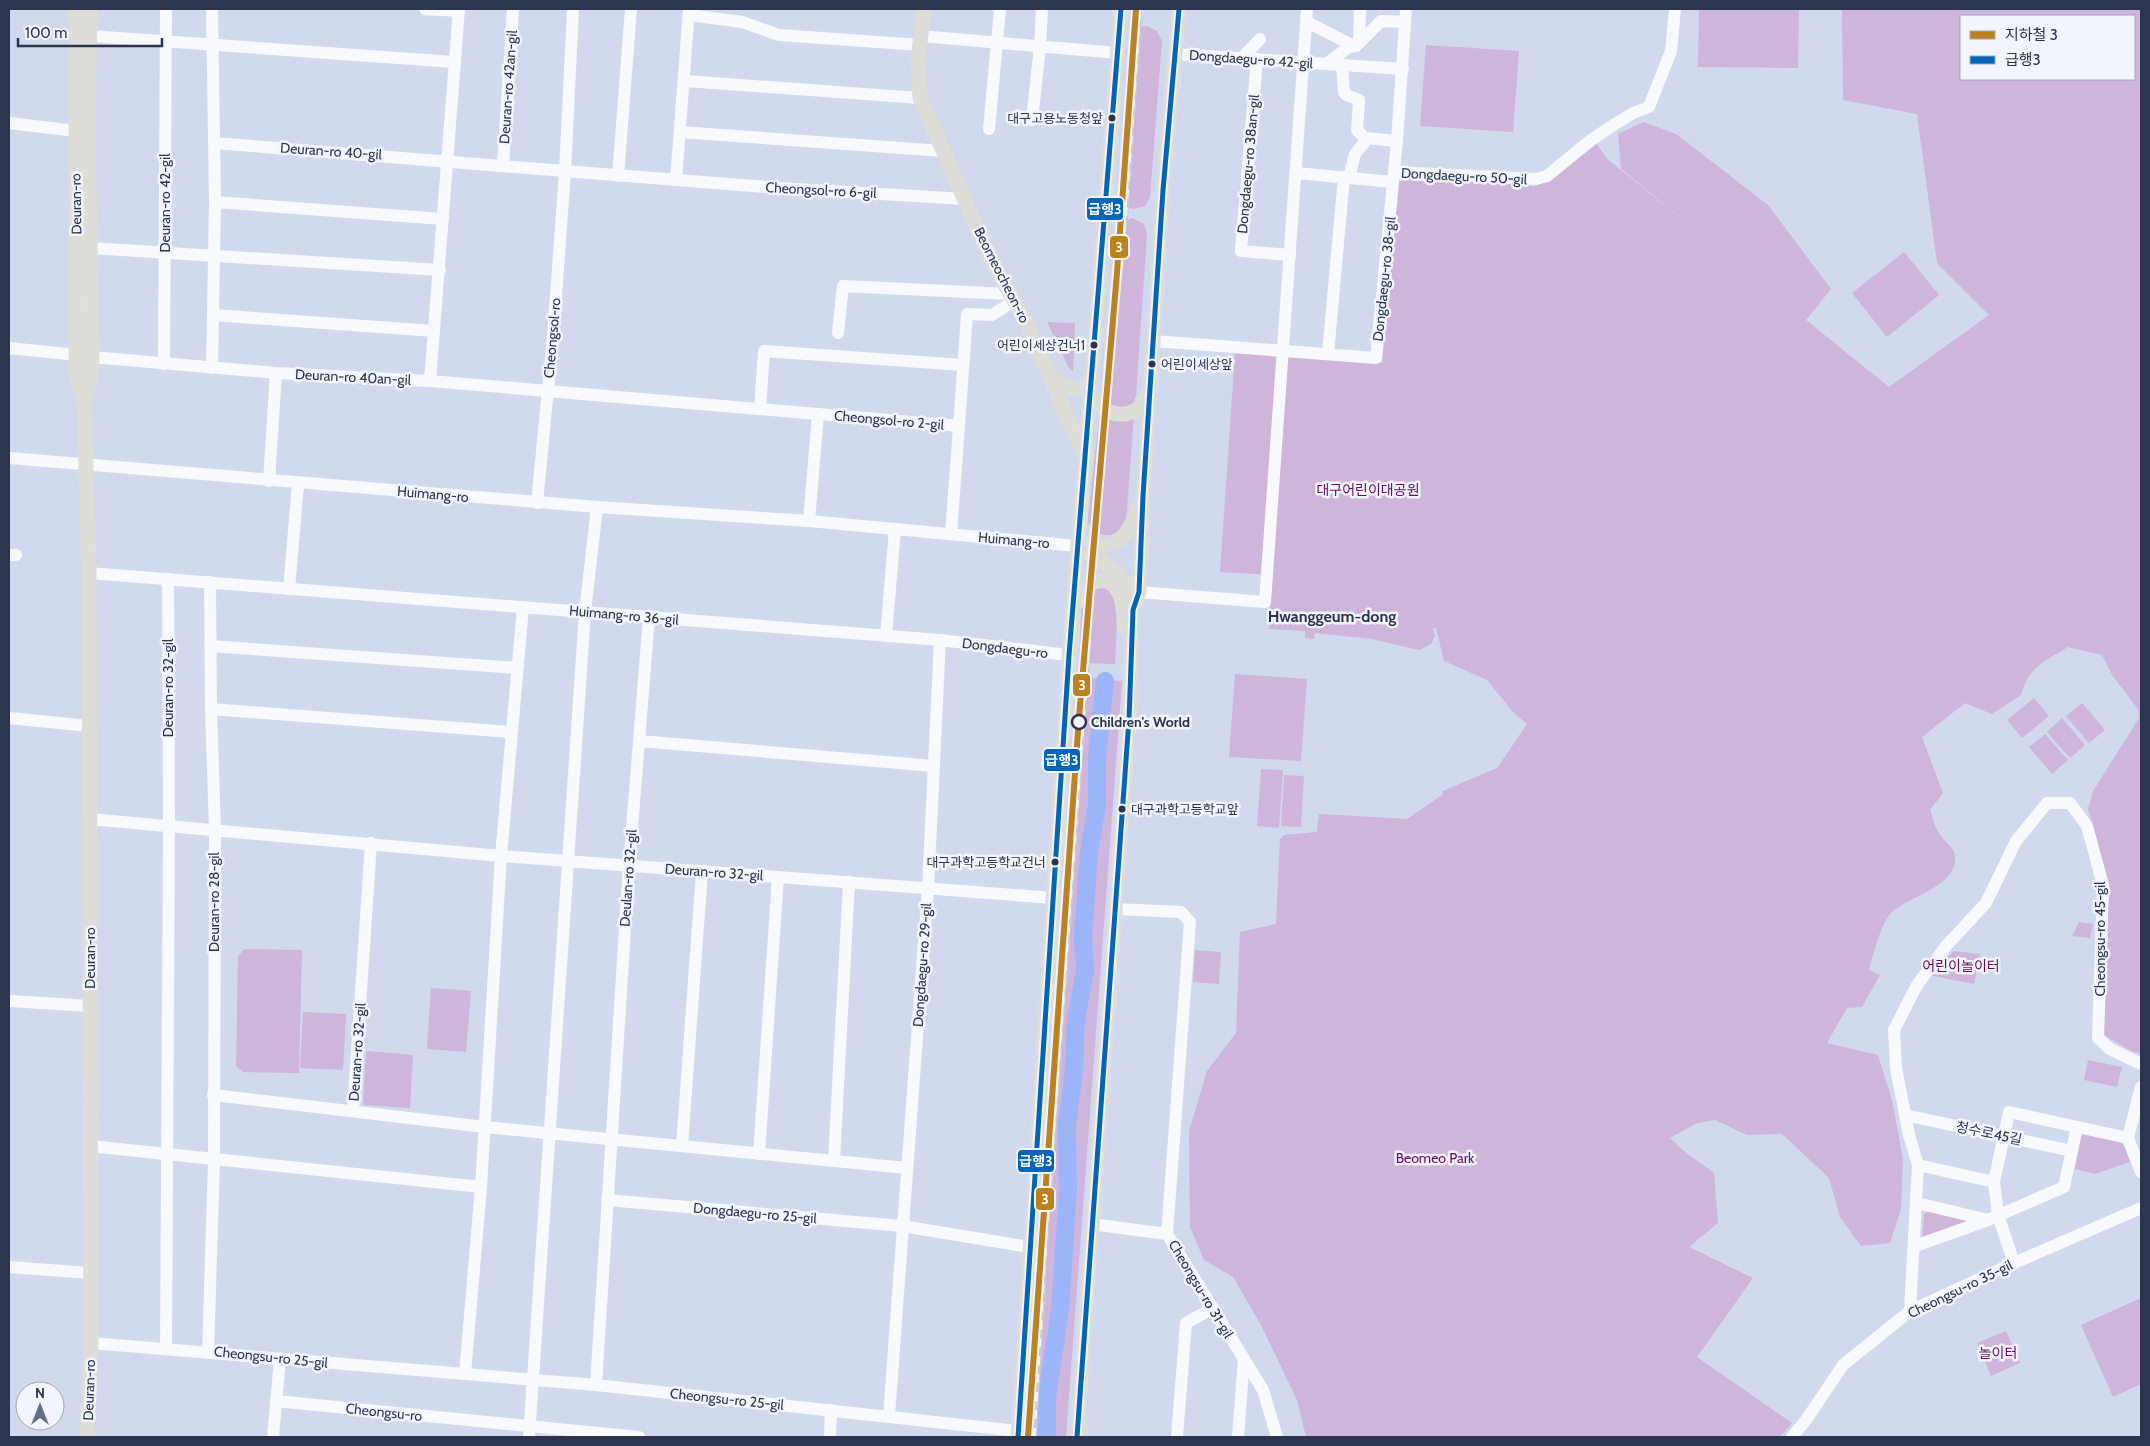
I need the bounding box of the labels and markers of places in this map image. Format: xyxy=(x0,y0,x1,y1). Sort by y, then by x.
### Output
place label: 대구고용노동청앞 xyxy=(1007,110,1103,126)
marker: 대구고용노동청앞 xyxy=(1107,113,1117,123)
place label: 어린이세상건너1 xyxy=(997,337,1085,353)
marker: 어린이세상건너1 xyxy=(1089,340,1099,350)
place label: 어린이세상앞 xyxy=(1161,356,1233,372)
marker: 어린이세상앞 xyxy=(1147,359,1157,369)
place label: Children's World xyxy=(1091,713,1190,731)
marker: Children's World xyxy=(1071,714,1087,730)
place label: 대구과학고등학교앞 xyxy=(1131,801,1239,817)
marker: 대구과학고등학교앞 xyxy=(1117,804,1127,814)
place label: 대구과학고등학교건너 xyxy=(926,854,1046,870)
marker: 대구과학고등학교건너 xyxy=(1050,857,1060,867)

